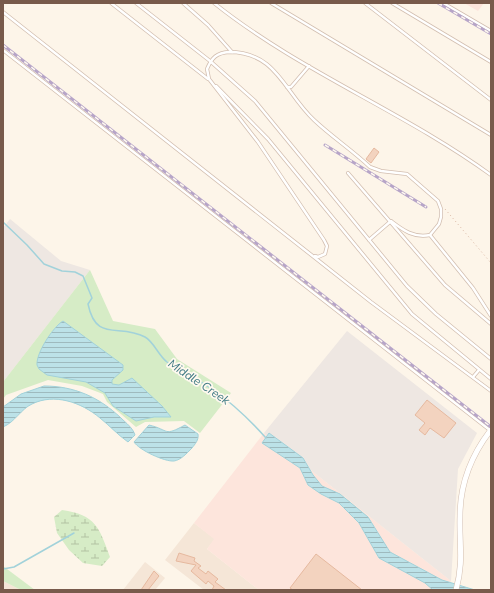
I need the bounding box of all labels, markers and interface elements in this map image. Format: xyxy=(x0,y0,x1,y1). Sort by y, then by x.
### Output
water label: Middle Creek xyxy=(165,355,234,409)

